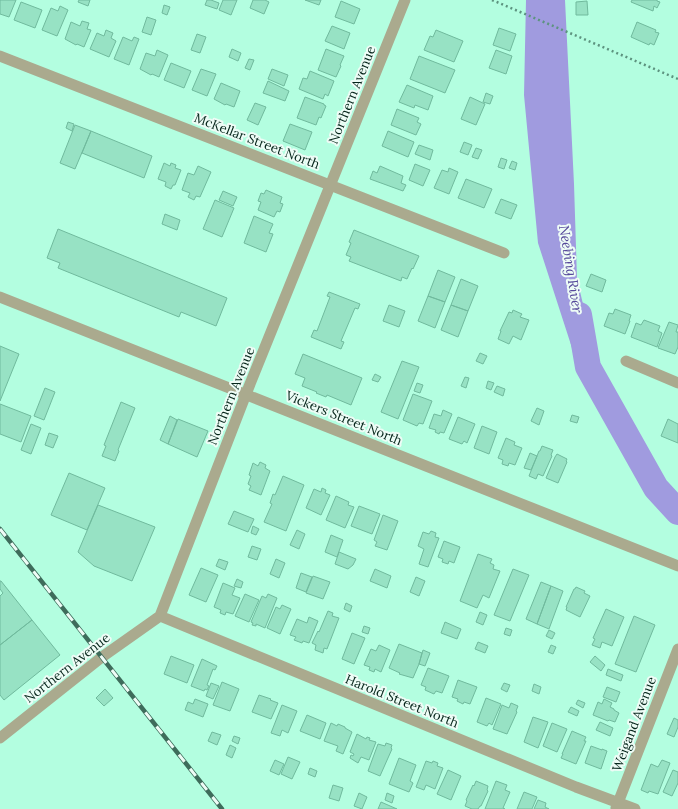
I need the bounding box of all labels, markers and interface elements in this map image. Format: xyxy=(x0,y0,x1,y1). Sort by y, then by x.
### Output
street label: Northern Avenue xyxy=(325,44,379,146)
street label: McKellar Street North xyxy=(192,109,322,173)
water label: Neebing River xyxy=(555,224,587,315)
street label: Northern Avenue xyxy=(204,345,258,447)
street label: Vickers Street North xyxy=(282,387,405,449)
street label: Northern Avenue xyxy=(21,629,113,707)
street label: Harold Street North xyxy=(343,670,461,732)
street label: Weigand Avenue xyxy=(608,674,660,774)

